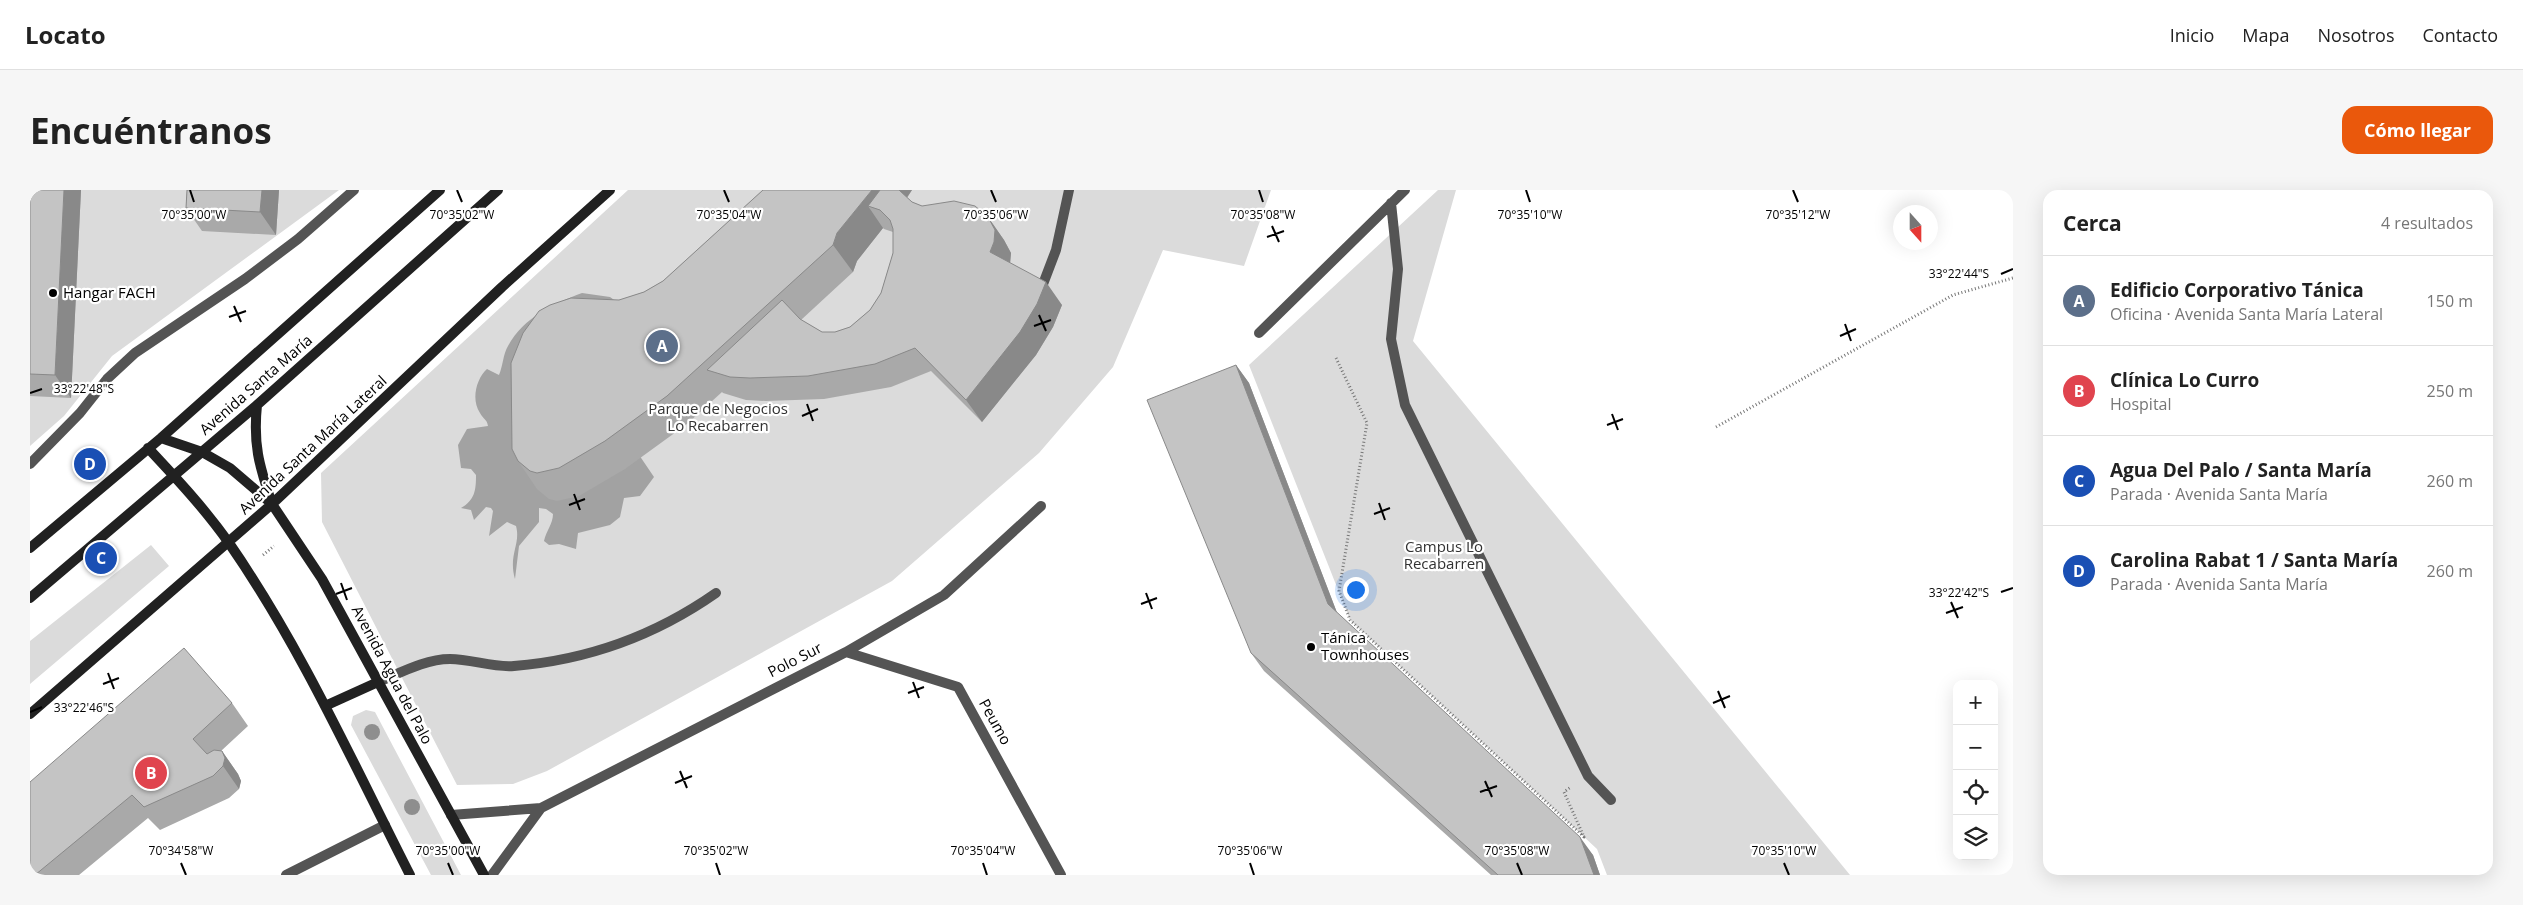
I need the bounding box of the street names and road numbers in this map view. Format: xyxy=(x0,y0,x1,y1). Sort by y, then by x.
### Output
street label: Avenida Santa María xyxy=(195,330,316,439)
street label: Avenida Santa María Lateral xyxy=(234,370,391,518)
street label: Avenida Agua del Palo xyxy=(348,602,438,747)
street label: Polo Sur xyxy=(764,637,825,681)
street label: Peumo xyxy=(975,695,1017,748)

